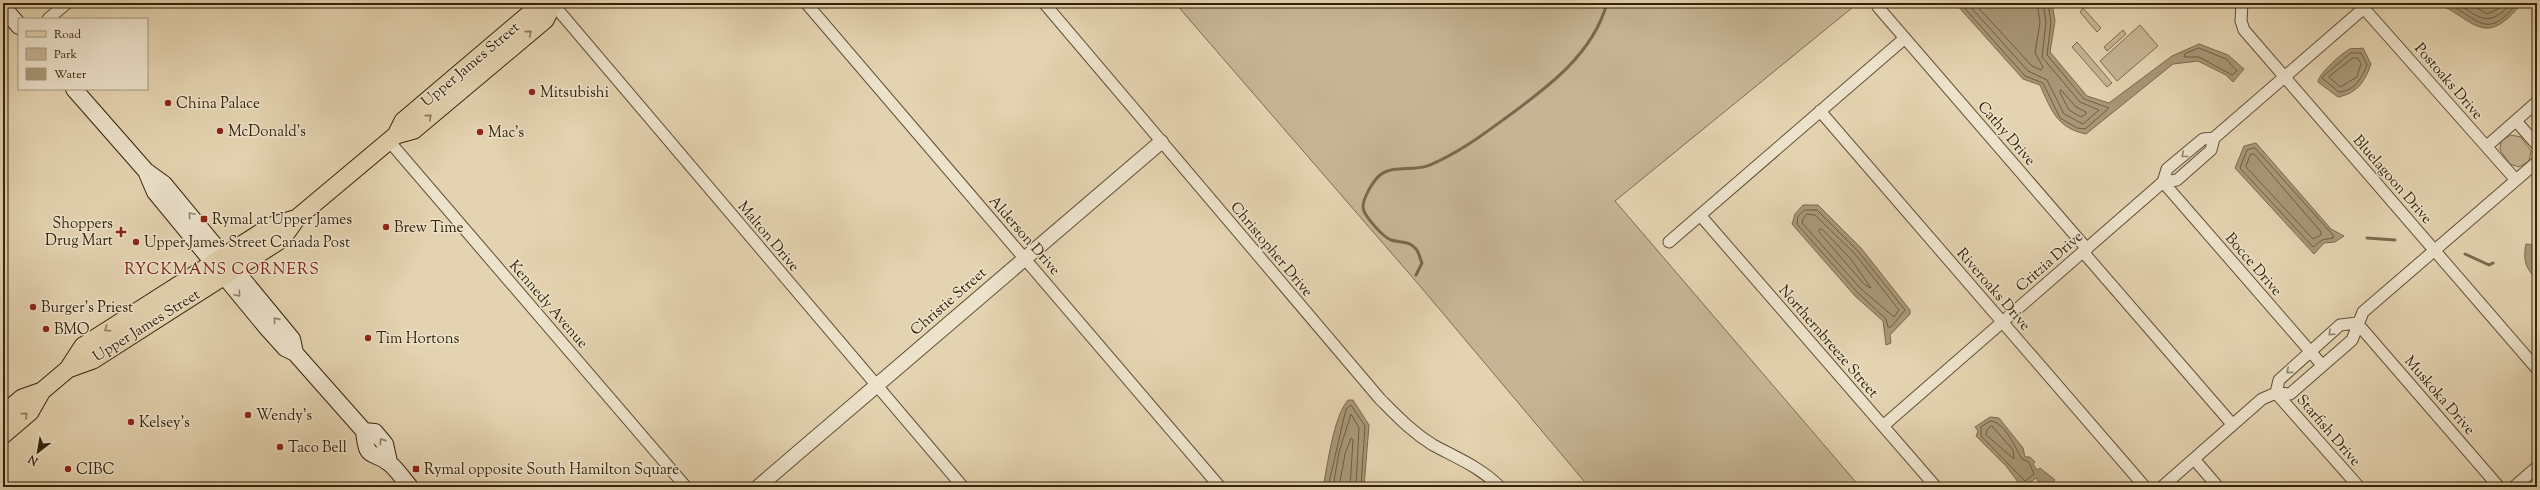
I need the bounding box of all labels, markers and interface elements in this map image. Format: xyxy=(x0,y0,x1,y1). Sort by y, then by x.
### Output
legend xyxy=(18,18,148,90)
street label: Upper James Street xyxy=(417,18,525,113)
text: Road xyxy=(54,26,81,44)
one-way arrow xyxy=(525,31,532,38)
street label: Postoaks Drive xyxy=(2409,39,2487,125)
text: Park xyxy=(54,46,77,64)
text: Water xyxy=(54,66,87,84)
place label: Mitsubishi xyxy=(540,83,609,104)
marker: Mitsubishi xyxy=(527,87,537,97)
place label: China Palace xyxy=(176,94,260,115)
street label: Cathy Drive xyxy=(1972,97,2040,171)
marker: China Palace xyxy=(163,98,173,108)
one-way arrow xyxy=(425,114,432,121)
place label: McDonald's xyxy=(228,122,306,143)
place label: Mac's xyxy=(488,123,524,144)
marker: McDonald's xyxy=(215,126,225,136)
marker: Mac's xyxy=(475,127,485,137)
street label: Bluelagoon Drive xyxy=(2347,131,2436,229)
one-way arrow xyxy=(2181,150,2188,157)
street label: Alderson Drive xyxy=(983,192,1064,280)
street label: Malton Drive xyxy=(732,197,804,277)
street label: Christopher Drive xyxy=(1225,198,1317,302)
place label: Rymal at Upper James xyxy=(212,210,352,231)
one-way arrow xyxy=(189,213,196,220)
place label: Shoppers Drug Mart xyxy=(45,214,113,252)
marker: Rymal at Upper James xyxy=(199,214,209,224)
place label: Brew Time xyxy=(394,218,464,239)
marker: Brew Time xyxy=(381,222,391,232)
marker: Shoppers Drug Mart xyxy=(116,227,126,237)
street label: Critzia Drive xyxy=(2012,227,2088,297)
street label: Bocce Drive xyxy=(2220,229,2286,301)
place label: Upper James Street Canada Post xyxy=(144,233,350,254)
marker: Upper James Street Canada Post xyxy=(131,237,141,247)
street label: Riveroaks Drive xyxy=(1951,244,2035,336)
street label: Kennedy Avenue xyxy=(504,256,592,354)
district label: RYCKMANS CORNERS xyxy=(124,259,320,282)
street label: Christie Street xyxy=(906,263,992,341)
street label: Northernbreeze Street xyxy=(1773,281,1883,403)
street label: Upper James Street xyxy=(89,285,204,368)
one-way arrow xyxy=(233,289,240,296)
place label: Burger's Priest xyxy=(41,298,133,319)
marker: Burger's Priest xyxy=(28,302,38,312)
one-way arrow xyxy=(274,317,281,324)
place label: BMO xyxy=(54,320,90,341)
marker: BMO xyxy=(41,324,51,334)
one-way arrow xyxy=(104,324,111,332)
one-way arrow xyxy=(2329,328,2336,335)
place label: Tim Hortons xyxy=(376,329,460,350)
marker: Tim Hortons xyxy=(363,333,373,343)
street label: Muskoka Drive xyxy=(2399,352,2479,440)
one-way arrow xyxy=(2286,366,2294,373)
street label: Starfish Drive xyxy=(2291,391,2365,471)
place label: Wendy's xyxy=(256,406,312,427)
marker: Wendy's xyxy=(243,410,253,420)
one-way arrow xyxy=(21,413,28,420)
place label: Kelsey's xyxy=(139,413,190,434)
marker: Kelsey's xyxy=(126,417,136,427)
north arrow xyxy=(18,432,58,472)
place label: Taco Bell xyxy=(288,438,347,459)
one-way arrow xyxy=(380,439,387,446)
marker: Taco Bell xyxy=(275,442,285,452)
text: N xyxy=(25,450,42,469)
place label: CIBC xyxy=(76,460,115,481)
place label: Rymal opposite South Hamilton Square xyxy=(424,460,679,481)
marker: CIBC xyxy=(63,464,73,474)
marker: Rymal opposite South Hamilton Square xyxy=(411,464,421,474)

